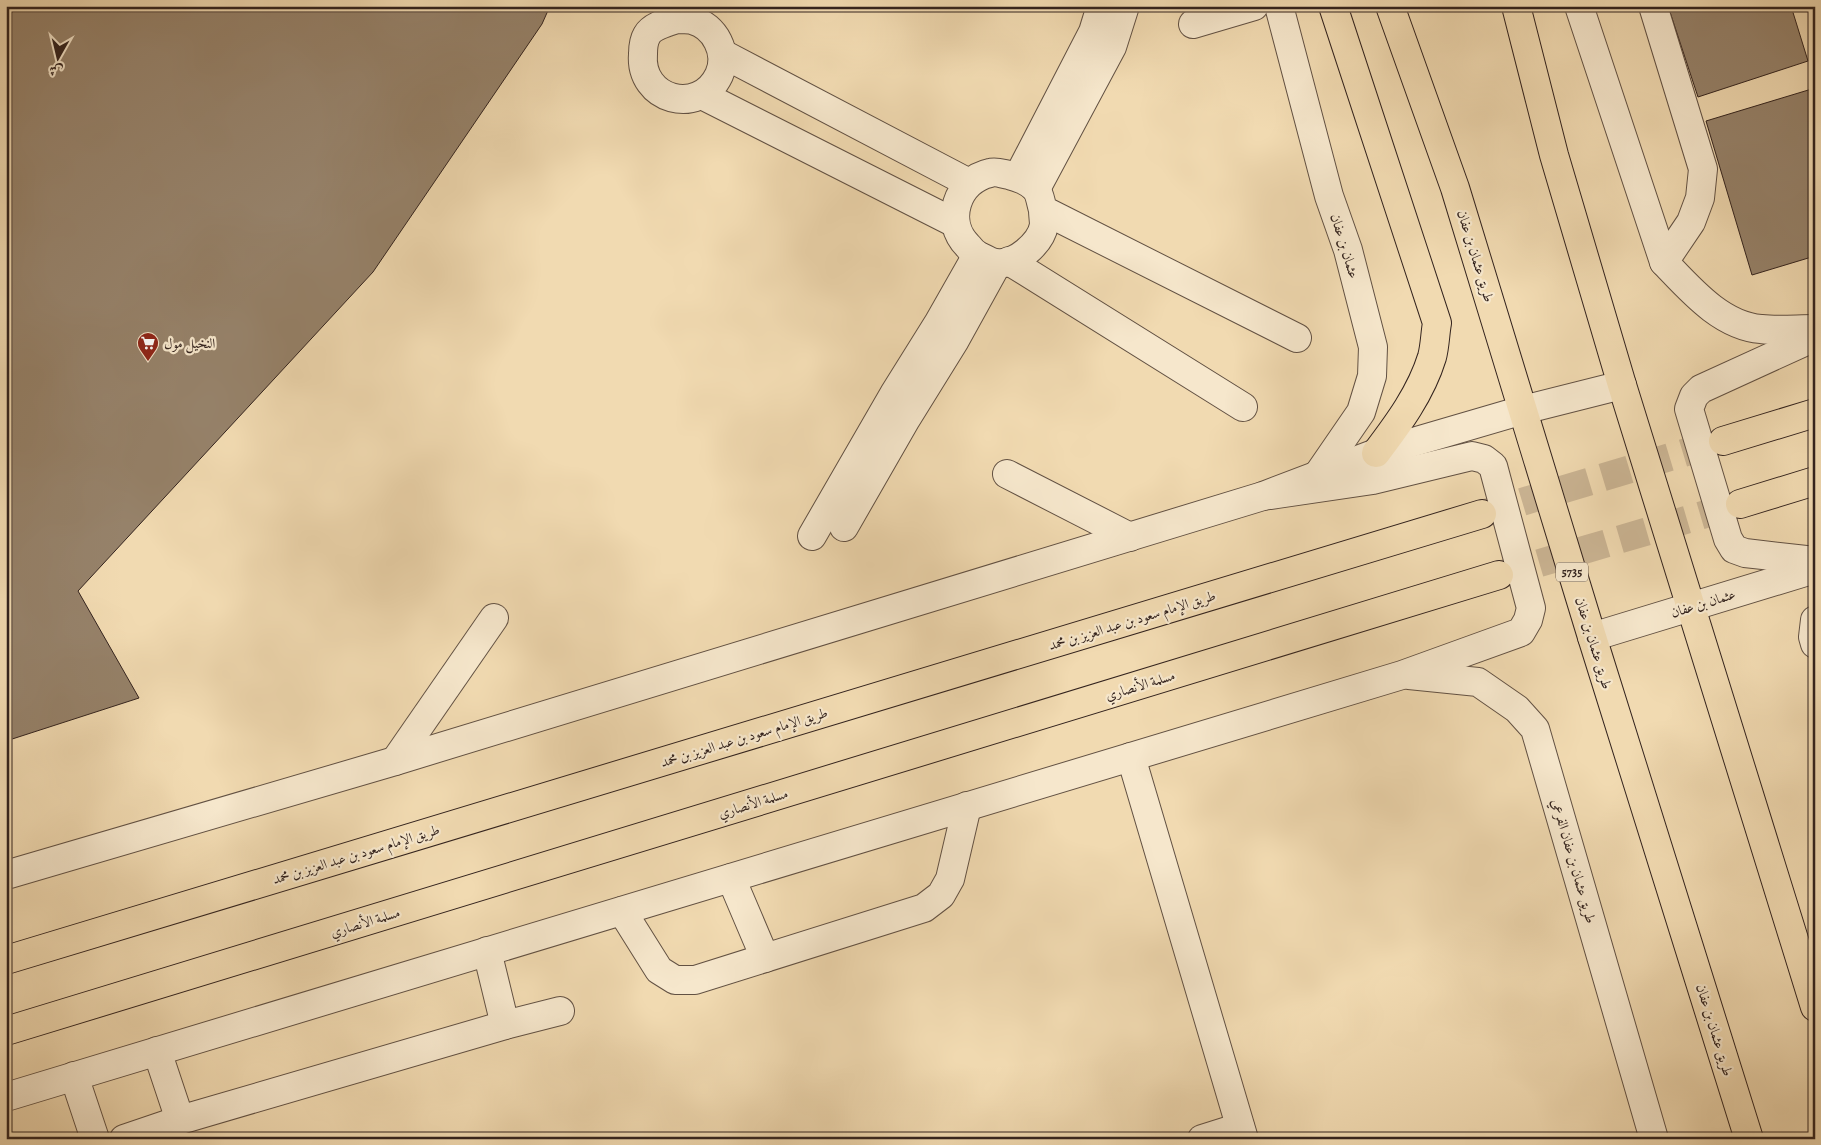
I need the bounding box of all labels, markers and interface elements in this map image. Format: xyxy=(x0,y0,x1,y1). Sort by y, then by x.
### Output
north arrow xyxy=(32,32,82,82)
text: ش xyxy=(48,60,64,81)
street label: طريق عثمان بن عفان xyxy=(1452,208,1499,305)
street label: عثمان بن عفان xyxy=(1326,211,1363,281)
supermarket icon: النخيل مول xyxy=(136,331,160,362)
place label: النخيل مول xyxy=(164,334,215,354)
road number: 5735 xyxy=(1556,562,1588,582)
street label: عثمان بن عفان xyxy=(1668,585,1738,622)
street label: طريق الإمام سعود بن عبد العزيز بن محمد xyxy=(1046,586,1219,658)
street label: طريق عثمان بن عفان xyxy=(1570,595,1617,692)
street label: مسلمة الأنصاري xyxy=(1102,665,1178,707)
street label: طريق الإمام سعود بن عبد العزيز بن محمد xyxy=(658,703,831,775)
street label: مسلمة الأنصاري xyxy=(715,783,791,825)
street label: طريق عثمان بن عفان الفرعي xyxy=(1545,797,1600,926)
street label: طريق الإمام سعود بن عبد العزيز بن محمد xyxy=(270,820,443,892)
street label: مسلمة الأنصاري xyxy=(327,902,403,944)
street label: طريق عثمان بن عفان xyxy=(1691,982,1738,1079)

